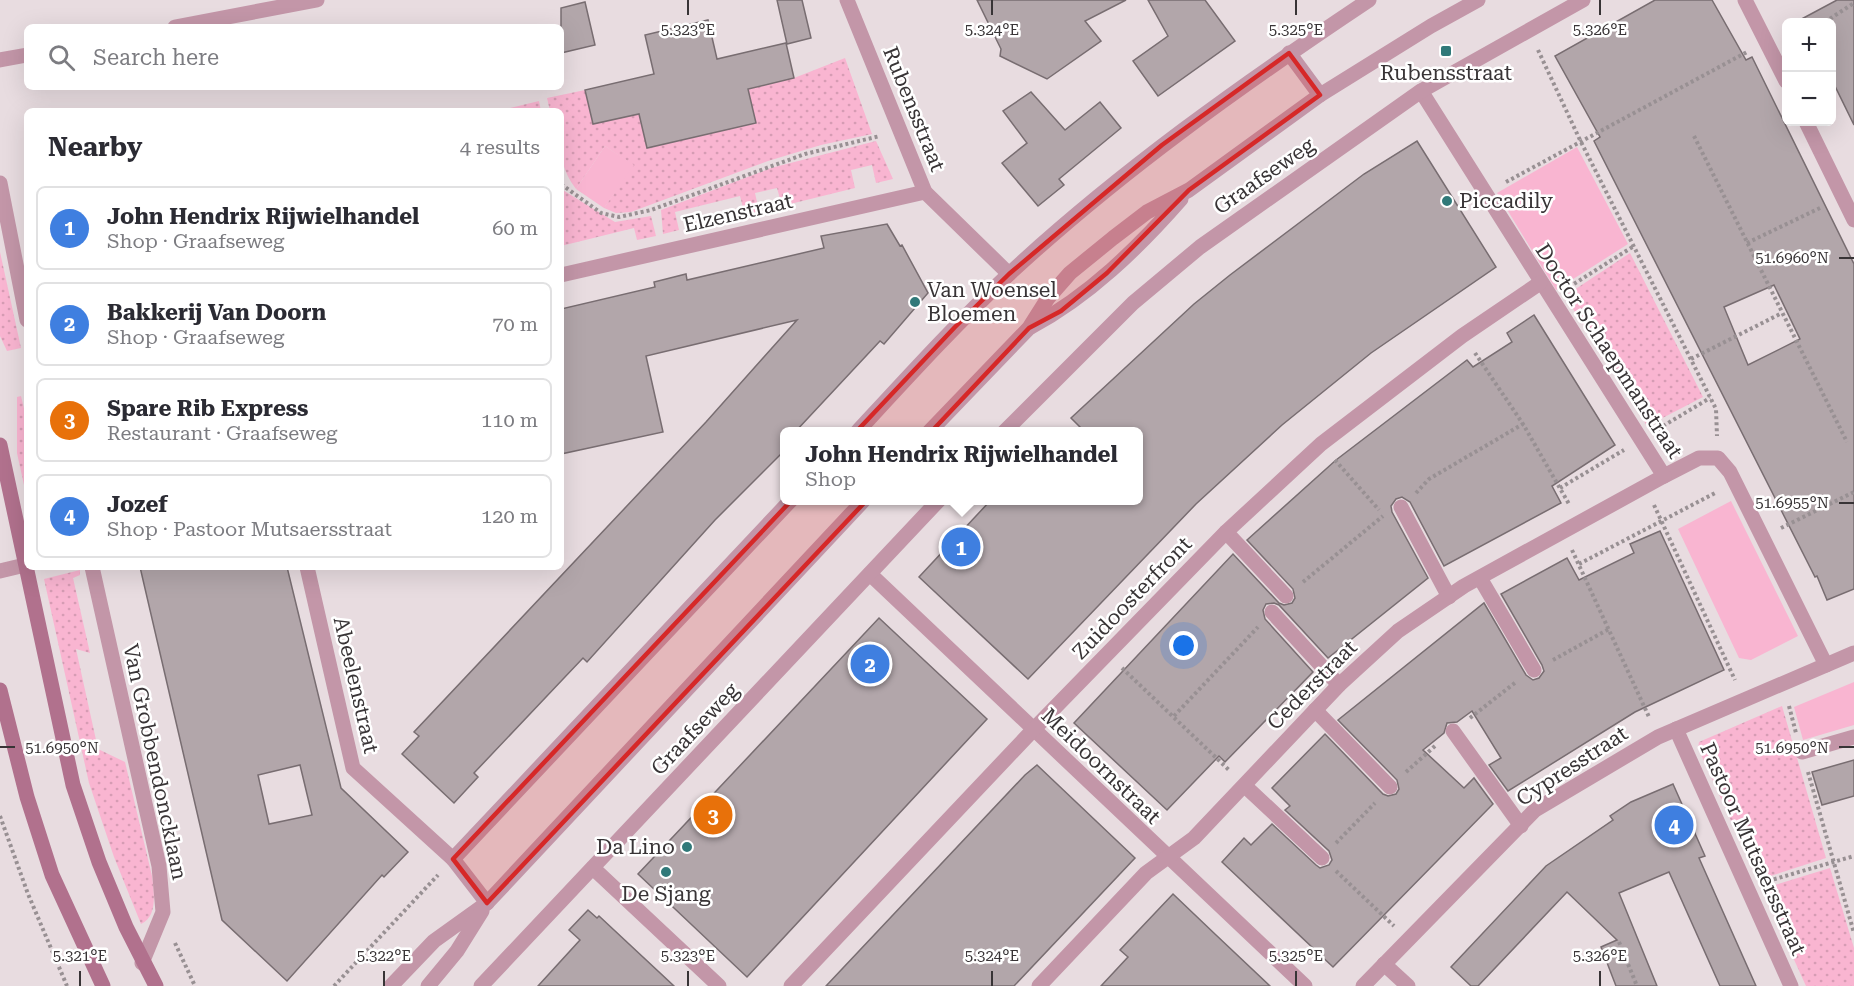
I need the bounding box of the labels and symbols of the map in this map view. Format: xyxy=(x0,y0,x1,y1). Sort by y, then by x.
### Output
text: 5.323°E xyxy=(661,21,715,39)
text: 5.324°E xyxy=(965,21,1019,39)
text: 5.325°E xyxy=(1269,21,1323,39)
text: 5.326°E xyxy=(1573,21,1627,39)
street label: Rubensstraat xyxy=(878,43,950,175)
marker: Rubensstraat xyxy=(1439,44,1453,58)
place label: Rubensstraat xyxy=(1380,61,1512,85)
street label: Graafseweg xyxy=(1209,133,1319,219)
street label: Elzenstraat xyxy=(681,189,795,237)
place label: Piccadily xyxy=(1459,189,1554,213)
marker: Piccadily xyxy=(1440,194,1454,208)
street label: Doctor Schaepmanstraat xyxy=(1531,239,1688,463)
text: 51.6960°N xyxy=(1755,249,1829,267)
place label: Van Woensel Bloemen xyxy=(927,278,1057,326)
marker: Van Woensel Bloemen xyxy=(908,295,922,309)
text: 51.6955°N xyxy=(1755,494,1829,512)
pin: 1 xyxy=(942,524,980,570)
street label: Zuidoosterfront xyxy=(1068,532,1197,664)
street label: Abeelenstraat xyxy=(329,614,383,756)
your location xyxy=(1169,631,1198,660)
street label: Cederstraat xyxy=(1262,635,1362,735)
street label: Van Grobbendoncklaan xyxy=(118,642,192,883)
pin: 2 xyxy=(850,642,890,686)
street label: Graafseweg xyxy=(646,678,744,780)
street label: Meidoornstraat xyxy=(1037,703,1166,829)
street label: Cypresstraat xyxy=(1512,721,1632,811)
text: 51.6950°N xyxy=(25,739,99,757)
street label: Pastoor Mutsaersstraat xyxy=(1695,739,1811,959)
text: 51.6950°N xyxy=(1755,739,1829,757)
pin: 3 xyxy=(694,792,732,838)
pin: 4 xyxy=(1654,802,1694,848)
place label: Da Lino xyxy=(596,835,675,859)
marker: Da Lino xyxy=(680,840,694,854)
marker: De Sjang xyxy=(659,865,673,879)
place label: De Sjang xyxy=(621,882,711,906)
text: 5.321°E xyxy=(53,947,107,965)
text: 5.322°E xyxy=(357,947,411,965)
text: 5.323°E xyxy=(661,947,715,965)
text: 5.324°E xyxy=(965,947,1019,965)
text: 5.325°E xyxy=(1269,947,1323,965)
text: 5.326°E xyxy=(1573,947,1627,965)

